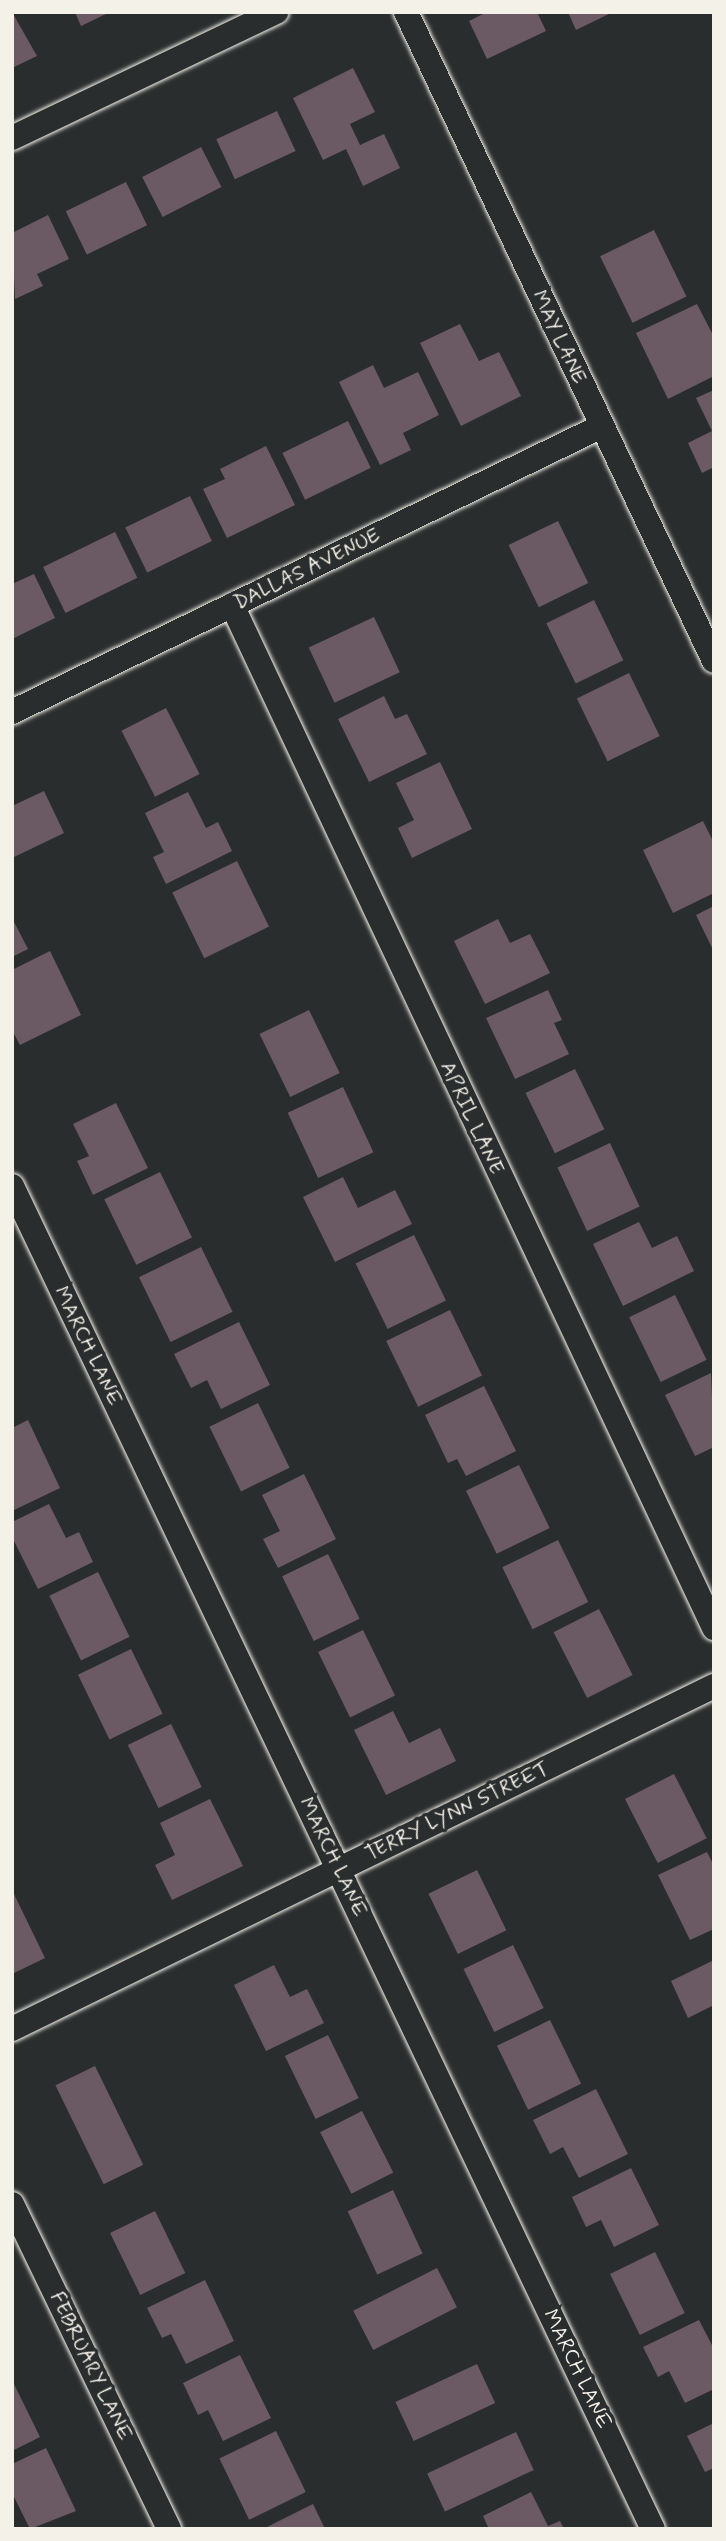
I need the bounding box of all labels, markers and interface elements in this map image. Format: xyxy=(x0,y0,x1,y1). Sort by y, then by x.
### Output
street label: MAY LANE xyxy=(526,285,592,389)
street label: DALLAS AVENUE xyxy=(228,522,386,616)
street label: APRIL LANE xyxy=(434,1056,510,1180)
street label: MARCH LANE xyxy=(48,1281,128,1411)
street label: TERRY LYNN STREET xyxy=(359,1755,555,1867)
street label: MARCH LANE xyxy=(293,1792,373,1922)
street label: FEBRUARY LANE xyxy=(44,2288,138,2444)
street label: MARCH LANE xyxy=(537,2304,617,2434)

